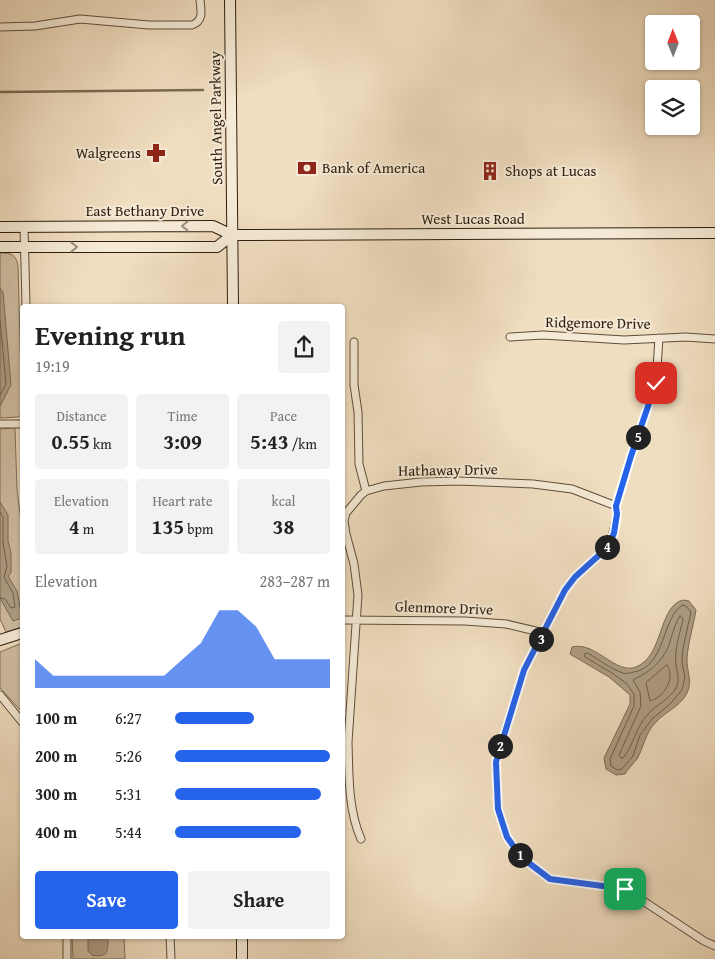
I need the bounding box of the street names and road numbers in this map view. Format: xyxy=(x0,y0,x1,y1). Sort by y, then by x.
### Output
street label: South Angel Parkway xyxy=(204,51,227,185)
street label: East Bethany Drive xyxy=(86,200,204,221)
street label: West Lucas Road xyxy=(421,208,525,229)
street label: Ridgemore Drive xyxy=(545,311,651,334)
street label: Hathaway Drive xyxy=(398,458,498,481)
street label: Glenmore Drive xyxy=(394,595,494,620)

